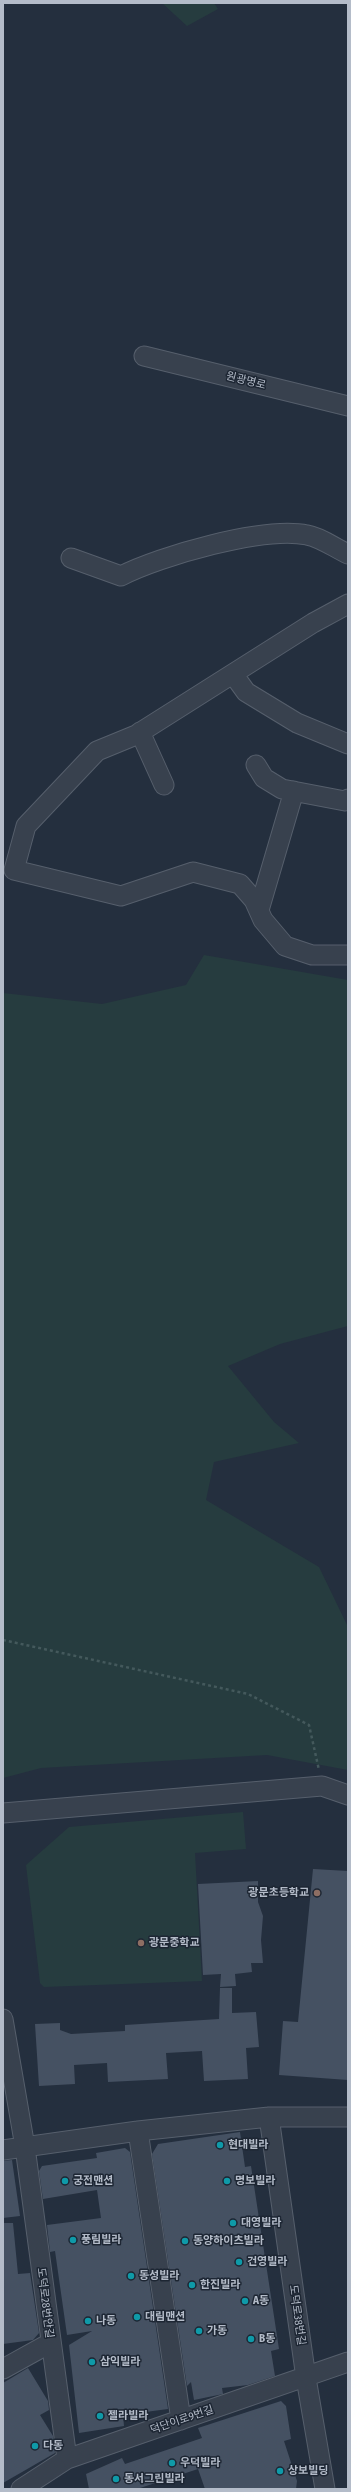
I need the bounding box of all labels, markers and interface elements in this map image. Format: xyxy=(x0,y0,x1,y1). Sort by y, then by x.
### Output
street label: 원광명로 xyxy=(225,370,267,392)
place label: 광문초등학교 xyxy=(248,1886,309,1900)
marker: 광문초등학교 xyxy=(312,1888,322,1898)
place label: 광문중학교 xyxy=(149,1936,200,1950)
marker: 광문중학교 xyxy=(136,1938,146,1948)
place label: 현대빌라 xyxy=(228,2138,268,2152)
marker: 현대빌라 xyxy=(215,2140,225,2150)
place label: 궁전맨션 xyxy=(73,2174,113,2188)
place label: 명보빌라 xyxy=(235,2174,275,2188)
marker: 궁전맨션 xyxy=(60,2176,70,2186)
marker: 명보빌라 xyxy=(222,2176,232,2186)
place label: 대영빌라 xyxy=(241,2216,281,2230)
marker: 대영빌라 xyxy=(228,2218,238,2228)
place label: 풍림빌라 xyxy=(81,2233,121,2247)
place label: 동양하이츠빌라 xyxy=(193,2234,264,2248)
marker: 풍림빌라 xyxy=(68,2235,78,2245)
marker: 동양하이츠빌라 xyxy=(180,2236,190,2246)
place label: 건영빌라 xyxy=(247,2255,287,2269)
marker: 건영빌라 xyxy=(234,2257,244,2267)
street label: 도덕로28번안길 xyxy=(34,2267,56,2339)
place label: 동성빌라 xyxy=(139,2269,179,2283)
marker: 동성빌라 xyxy=(126,2271,136,2281)
place label: 한진빌라 xyxy=(200,2278,240,2292)
marker: 한진빌라 xyxy=(187,2280,197,2290)
street label: 도덕로38번길 xyxy=(286,2284,308,2346)
place label: A동 xyxy=(253,2294,269,2308)
marker: A동 xyxy=(240,2296,250,2306)
place label: 대림맨션 xyxy=(145,2310,185,2324)
marker: 대림맨션 xyxy=(132,2312,142,2322)
place label: 나동 xyxy=(96,2314,116,2328)
marker: 나동 xyxy=(83,2316,93,2326)
place label: 가동 xyxy=(207,2324,227,2338)
marker: 가동 xyxy=(194,2326,204,2336)
place label: B동 xyxy=(259,2332,275,2346)
marker: B동 xyxy=(246,2334,256,2344)
place label: 삼익빌라 xyxy=(100,2355,140,2369)
marker: 삼익빌라 xyxy=(87,2357,97,2367)
street label: 덕단이로9번길 xyxy=(149,2403,215,2437)
place label: 젤라빌라 xyxy=(108,2409,148,2423)
marker: 젤라빌라 xyxy=(95,2411,105,2421)
place label: 다동 xyxy=(43,2439,63,2453)
marker: 다동 xyxy=(30,2441,40,2451)
place label: 우덕빌라 xyxy=(180,2456,220,2470)
marker: 우덕빌라 xyxy=(167,2458,177,2468)
place label: 상보빌딩 xyxy=(288,2464,328,2478)
marker: 상보빌딩 xyxy=(275,2466,285,2476)
place label: 동서그린빌라 xyxy=(124,2472,185,2486)
marker: 동서그린빌라 xyxy=(111,2474,121,2484)

